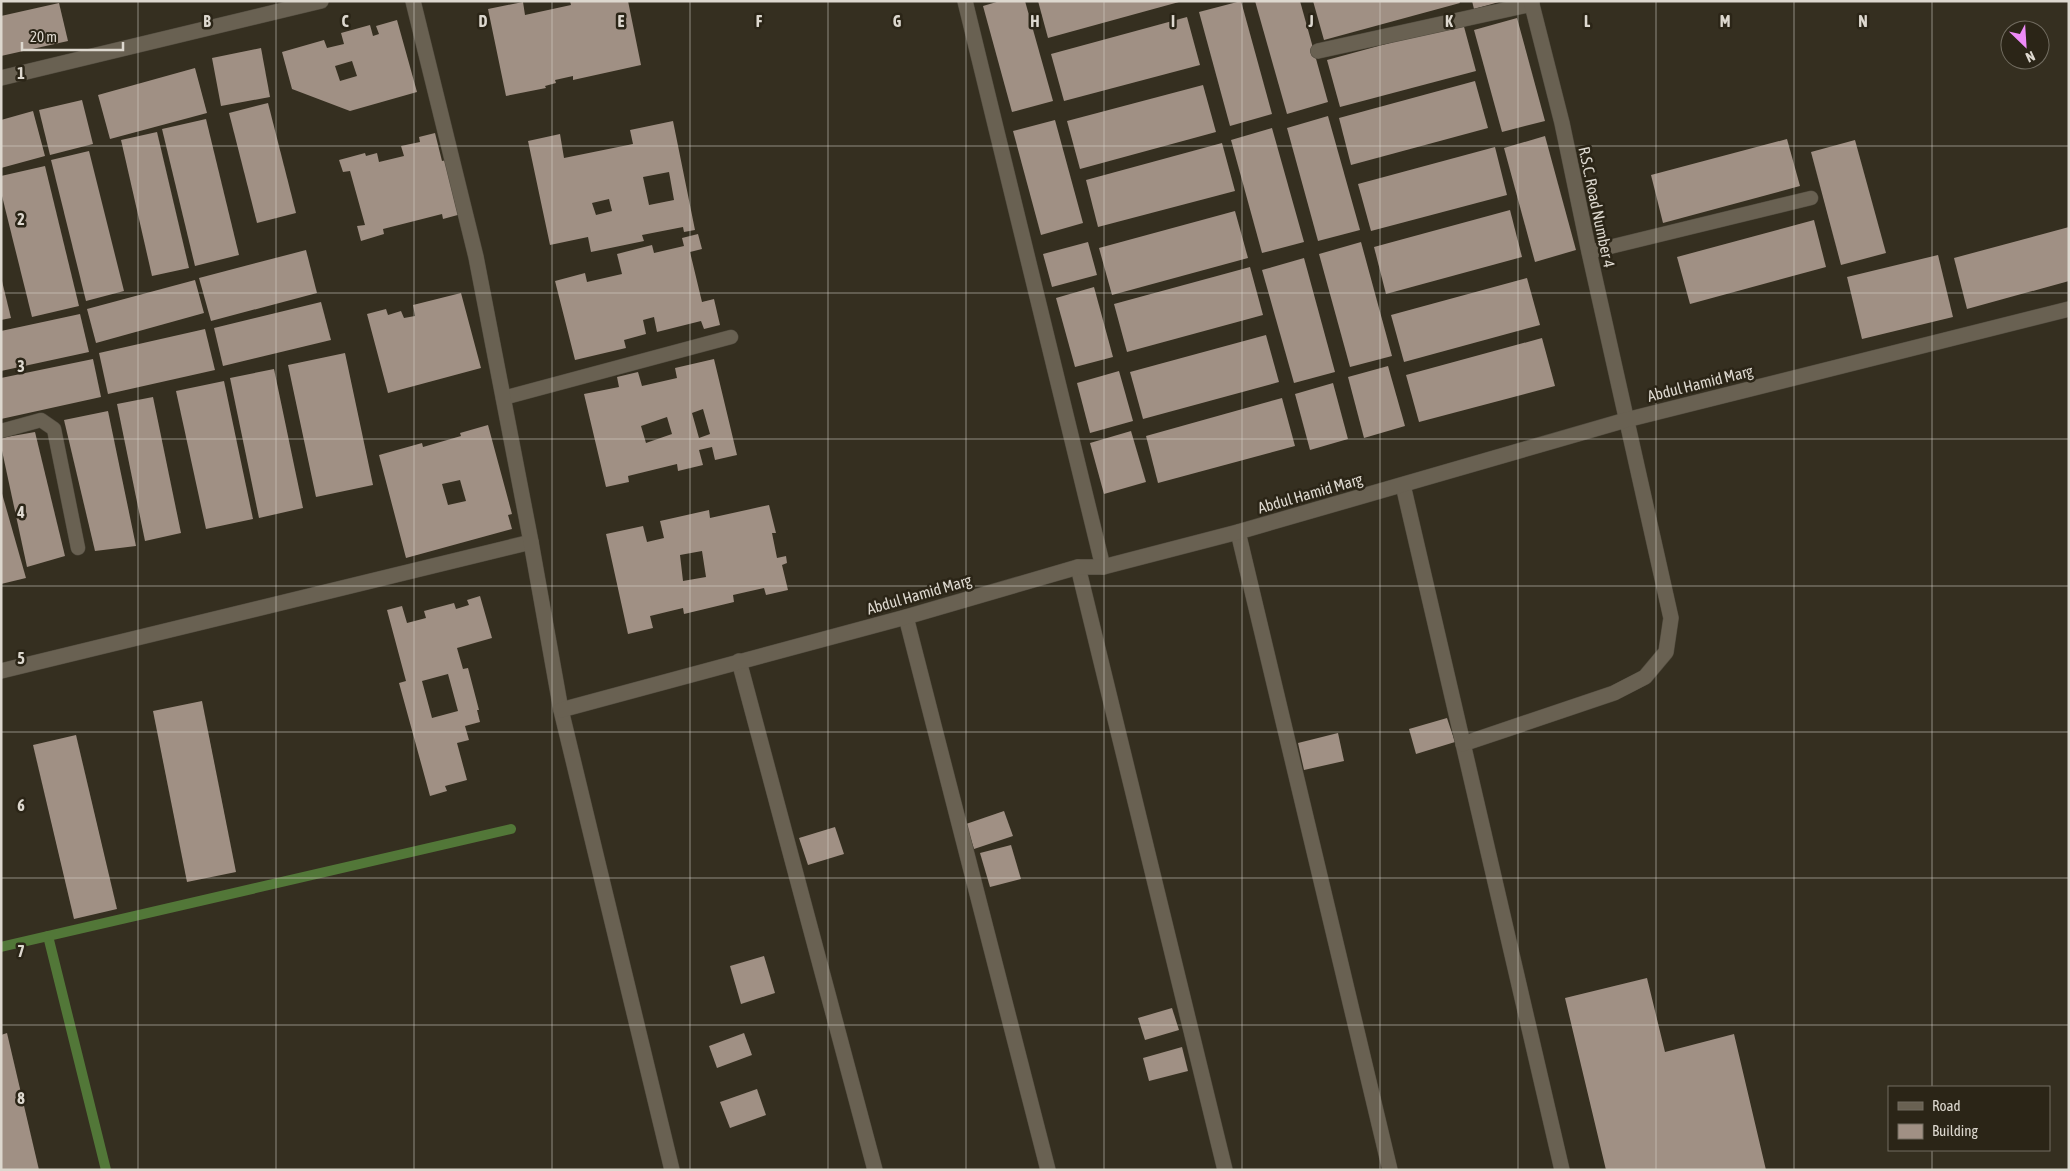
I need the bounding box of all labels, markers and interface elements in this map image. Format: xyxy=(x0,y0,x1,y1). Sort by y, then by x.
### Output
text: B xyxy=(203,12,211,30)
text: C xyxy=(341,12,349,30)
text: D xyxy=(479,12,488,30)
text: E xyxy=(618,12,625,30)
text: F xyxy=(756,12,763,30)
text: G xyxy=(893,12,902,30)
text: H xyxy=(1030,12,1040,30)
text: I xyxy=(1171,12,1175,30)
text: J xyxy=(1307,12,1314,30)
text: K xyxy=(1445,12,1453,30)
text: L xyxy=(1584,12,1591,30)
text: M xyxy=(1720,12,1730,30)
text: N xyxy=(1858,12,1868,30)
scale bar xyxy=(22,20,124,52)
north arrow xyxy=(2000,20,2050,70)
text: 20 m xyxy=(30,28,57,45)
text: N xyxy=(2023,48,2038,66)
text: 1 xyxy=(17,64,25,82)
street label: R.S.C. Road Number 4 xyxy=(1575,145,1619,269)
text: 2 xyxy=(17,210,25,228)
text: 3 xyxy=(17,357,25,375)
street label: Abdul Hamid Marg xyxy=(1645,361,1755,406)
street label: Abdul Hamid Marg xyxy=(1256,469,1365,518)
text: 4 xyxy=(16,503,25,521)
street label: Abdul Hamid Marg xyxy=(865,570,974,619)
text: 5 xyxy=(17,649,25,667)
text: 6 xyxy=(17,796,25,814)
text: 7 xyxy=(17,942,25,960)
legend xyxy=(1888,1086,2050,1151)
text: 8 xyxy=(17,1089,25,1107)
text: Road xyxy=(1932,1097,1961,1114)
text: Building xyxy=(1932,1122,1978,1139)

